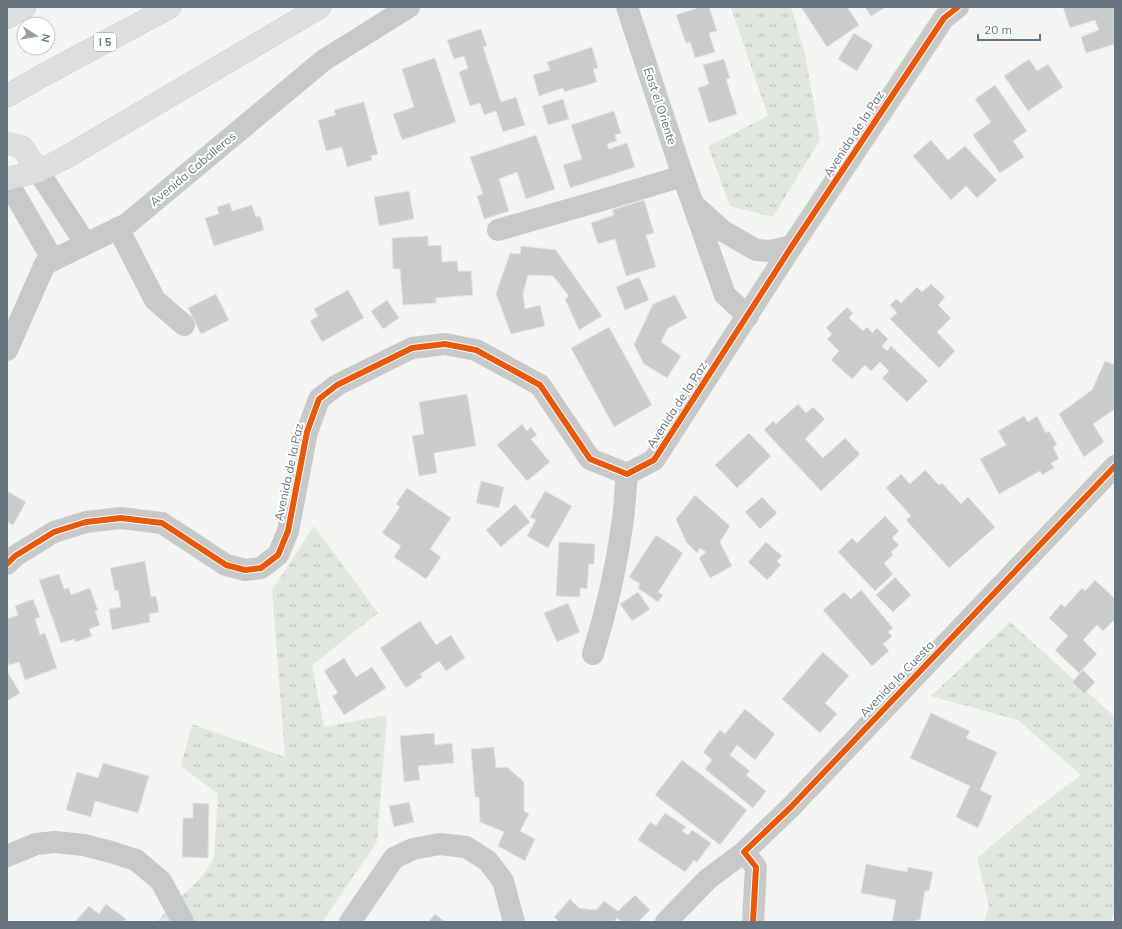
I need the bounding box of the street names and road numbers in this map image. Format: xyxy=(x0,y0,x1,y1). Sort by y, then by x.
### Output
road number: I 5 xyxy=(94,33,116,51)
street label: East el Oriente xyxy=(641,65,680,146)
street label: Avenida de la Paz xyxy=(820,88,887,180)
street label: Avenida Caballeros xyxy=(147,128,239,209)
street label: Avenida de la Paz xyxy=(643,359,710,451)
street label: Avenida de la Paz xyxy=(271,422,306,522)
street label: Avenida la Cuesta xyxy=(856,637,937,720)

